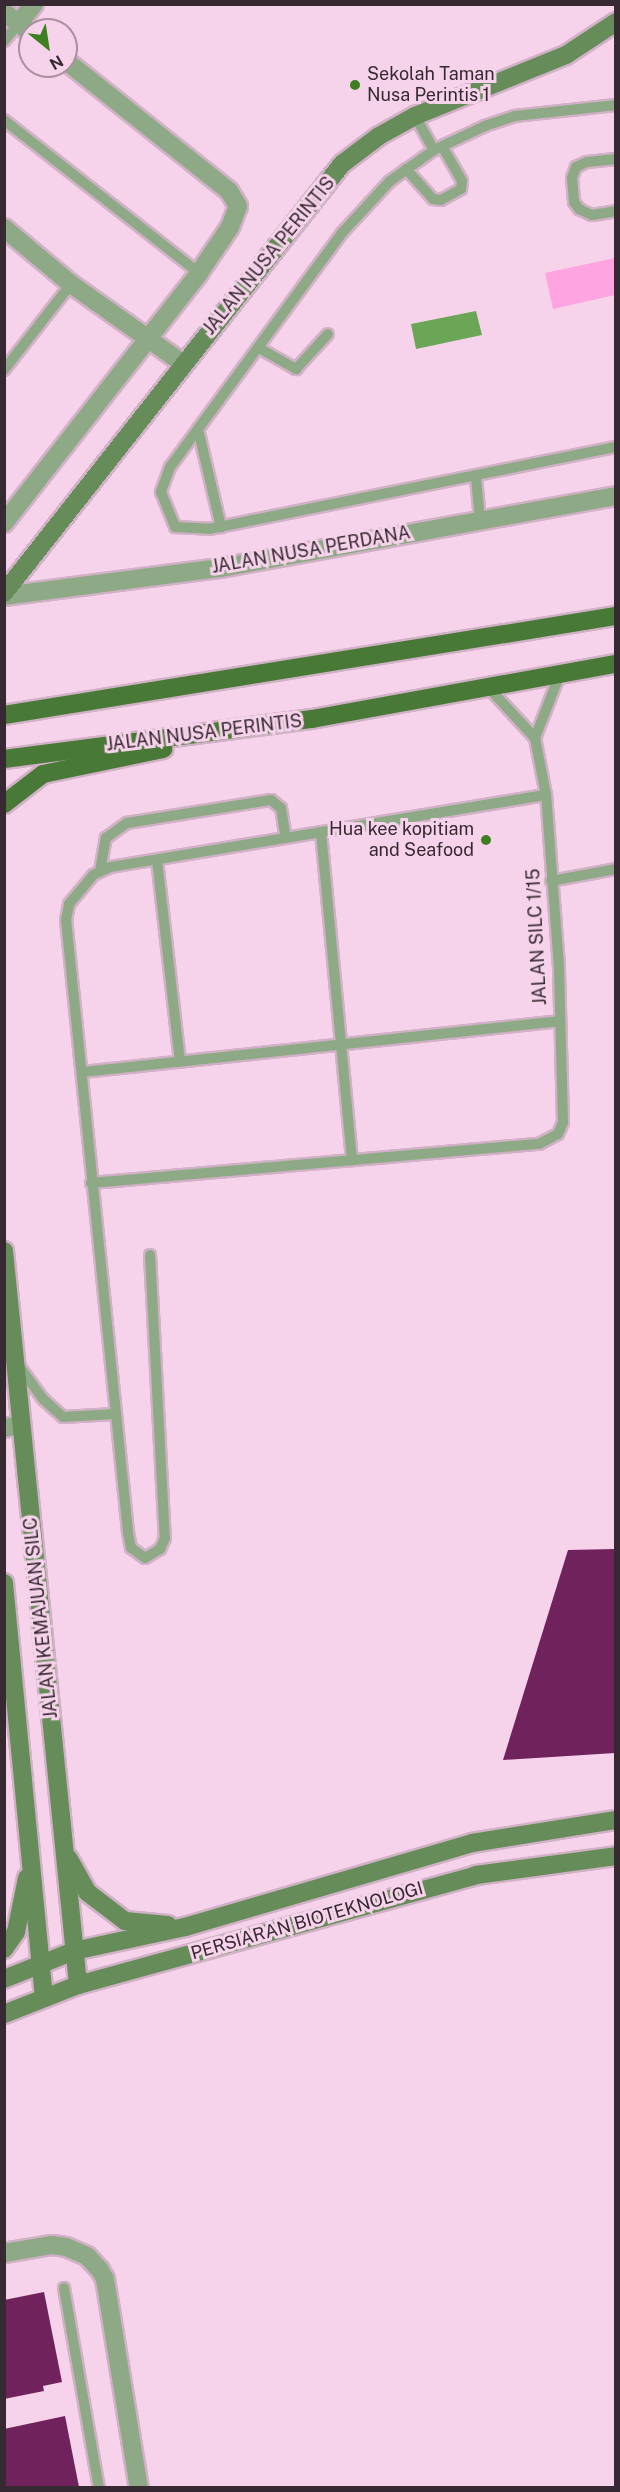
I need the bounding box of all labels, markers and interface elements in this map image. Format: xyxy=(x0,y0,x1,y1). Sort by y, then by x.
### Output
north arrow xyxy=(18,18,78,78)
text: N xyxy=(46,51,66,74)
place label: Sekolah Taman Nusa Perintis 1 xyxy=(367,64,495,106)
marker: Sekolah Taman Nusa Perintis 1 xyxy=(348,78,362,92)
street label: JALAN NUSA PERINTIS xyxy=(199,173,339,339)
street label: JALAN NUSA PERDANA xyxy=(210,522,412,578)
street label: JALAN NUSA PERINTIS xyxy=(105,710,303,756)
place label: Hua kee kopitiam and Seafood xyxy=(329,819,474,862)
marker: Hua kee kopitiam and Seafood xyxy=(479,833,493,847)
street label: JALAN SILC 1/15 xyxy=(523,868,551,1006)
street label: JALAN KEMAJUAN SILC xyxy=(20,1516,62,1720)
street label: PERSIARAN BIOTEKNOLOGI xyxy=(188,1877,426,1965)

